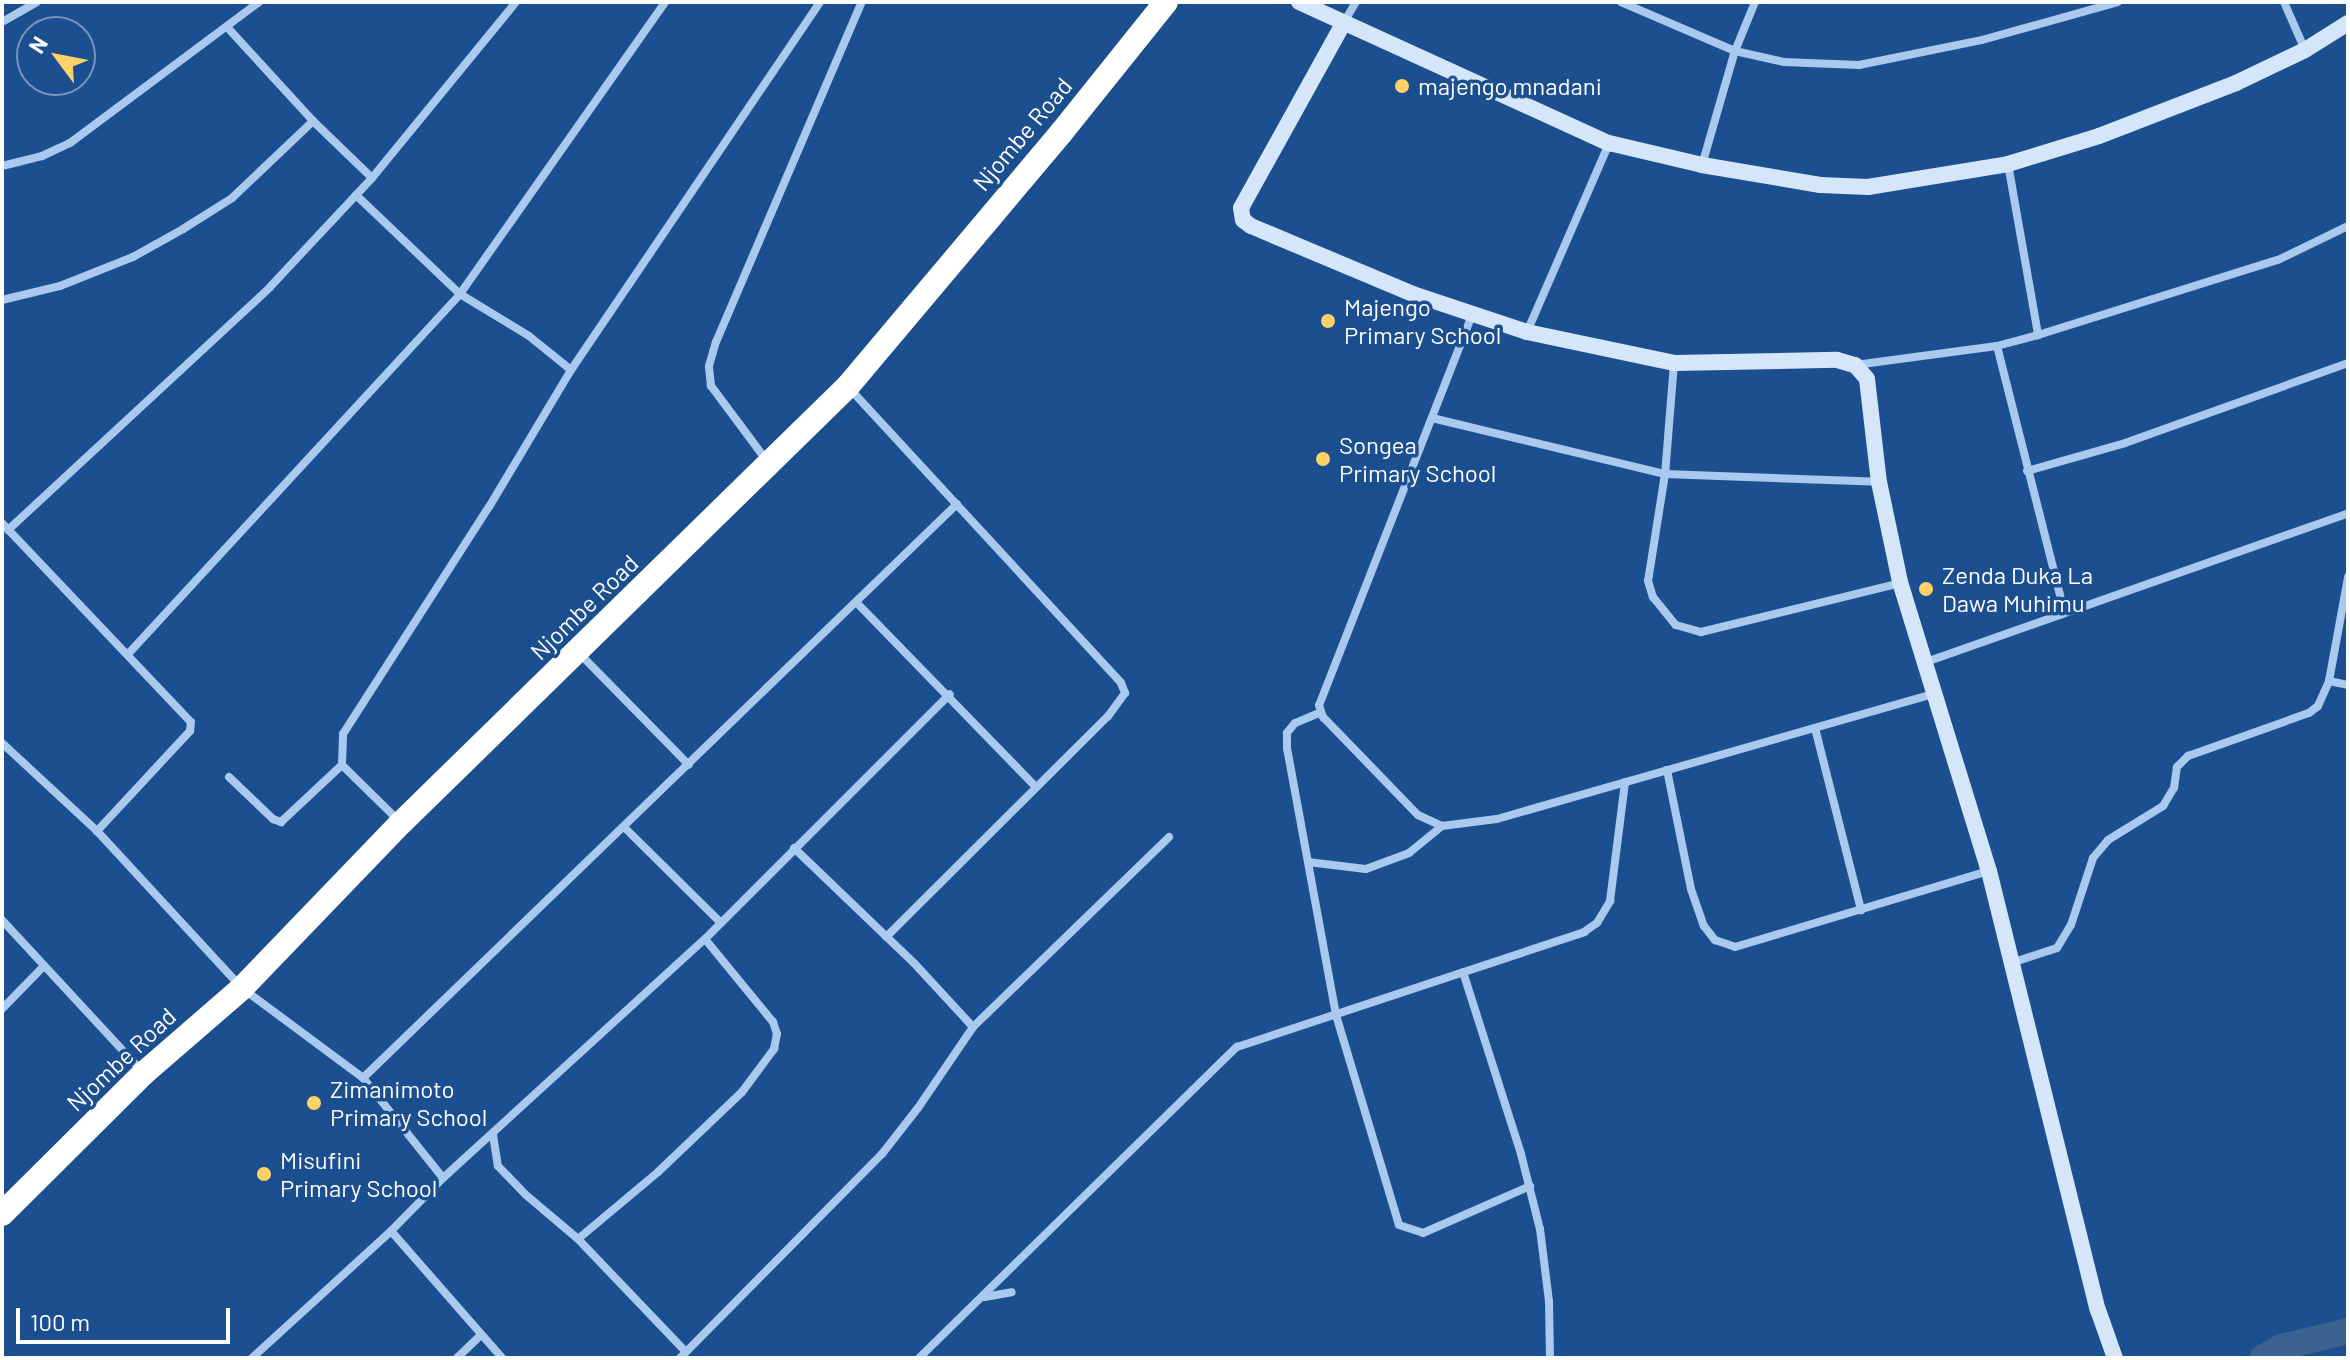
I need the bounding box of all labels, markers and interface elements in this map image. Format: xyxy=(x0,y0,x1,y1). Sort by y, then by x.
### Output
north arrow xyxy=(16,16,96,96)
text: N xyxy=(22,31,52,57)
street label: Njombe Road xyxy=(966,72,1078,196)
place label: majengo mnadani xyxy=(1418,72,1602,100)
marker: majengo mnadani xyxy=(1393,77,1411,95)
place label: Majengo Primary School xyxy=(1344,293,1501,349)
marker: Majengo Primary School xyxy=(1319,312,1337,330)
place label: Songea Primary School xyxy=(1339,431,1496,487)
marker: Songea Primary School xyxy=(1314,450,1332,468)
street label: Njombe Road xyxy=(524,549,644,665)
place label: Zenda Duka La Dawa Muhimu xyxy=(1942,561,2093,617)
marker: Zenda Duka La Dawa Muhimu xyxy=(1917,580,1935,598)
street label: Njombe Road xyxy=(60,1001,182,1117)
place label: Zimanimoto Primary School xyxy=(330,1075,487,1131)
marker: Zimanimoto Primary School xyxy=(305,1094,323,1112)
place label: Misufini Primary School xyxy=(280,1146,437,1202)
marker: Misufini Primary School xyxy=(255,1165,273,1183)
scale bar xyxy=(20,1292,234,1342)
text: 100 m xyxy=(30,1307,90,1336)

